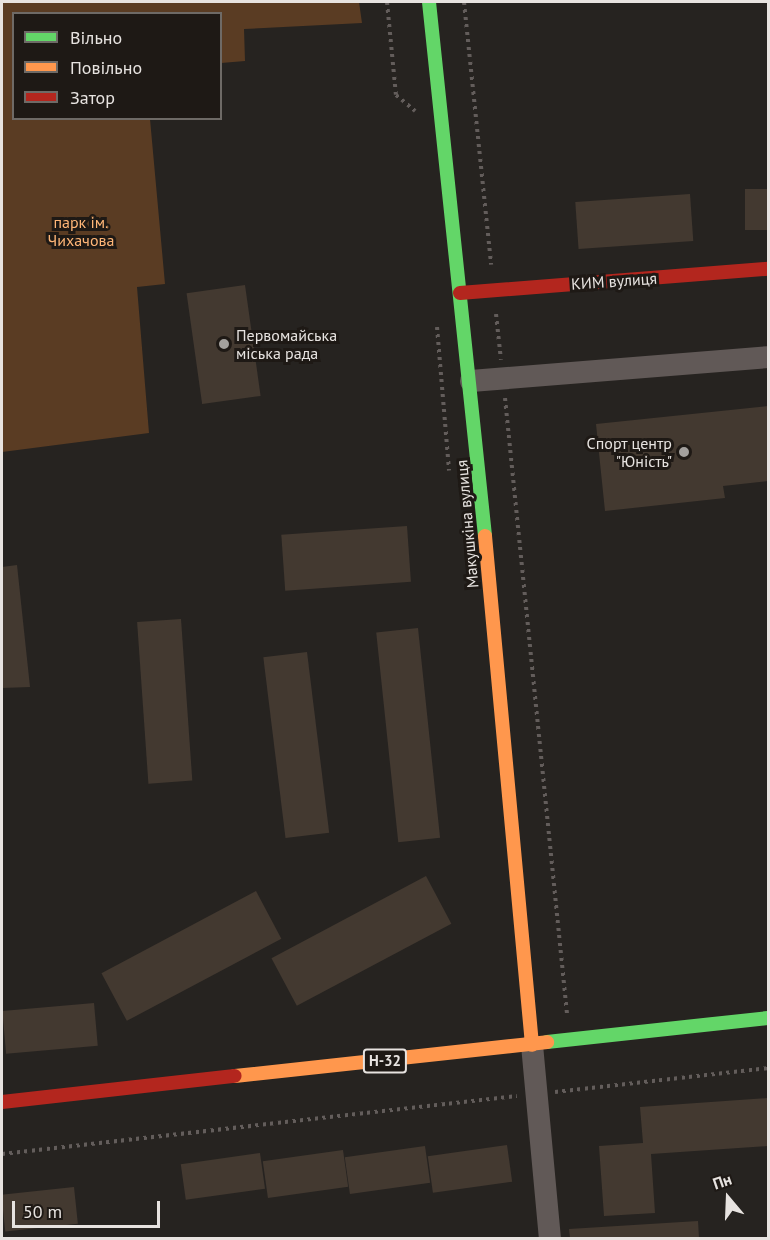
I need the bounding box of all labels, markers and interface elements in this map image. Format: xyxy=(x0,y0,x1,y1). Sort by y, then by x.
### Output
legend xyxy=(12,12,222,120)
text: Вільно xyxy=(70,26,122,49)
text: Повільно xyxy=(70,56,142,79)
text: Затор xyxy=(70,86,115,109)
park label: парк ім. Чихачова xyxy=(48,212,114,250)
street label: КИМ вулиця xyxy=(570,268,658,294)
place label: Первомайська міська рада xyxy=(236,325,337,363)
marker: Первомайська міська рада xyxy=(217,337,231,351)
place label: Спорт центр "Юність" xyxy=(586,433,672,471)
marker: Спорт центр "Юність" xyxy=(677,445,691,459)
street label: Макушкіна вулиця xyxy=(452,459,482,589)
road number: Н-32 xyxy=(362,1049,408,1073)
north arrow xyxy=(698,1168,758,1228)
text: Пн xyxy=(710,1168,734,1194)
scale bar xyxy=(15,1189,164,1227)
text: 50 m xyxy=(23,1200,62,1223)

